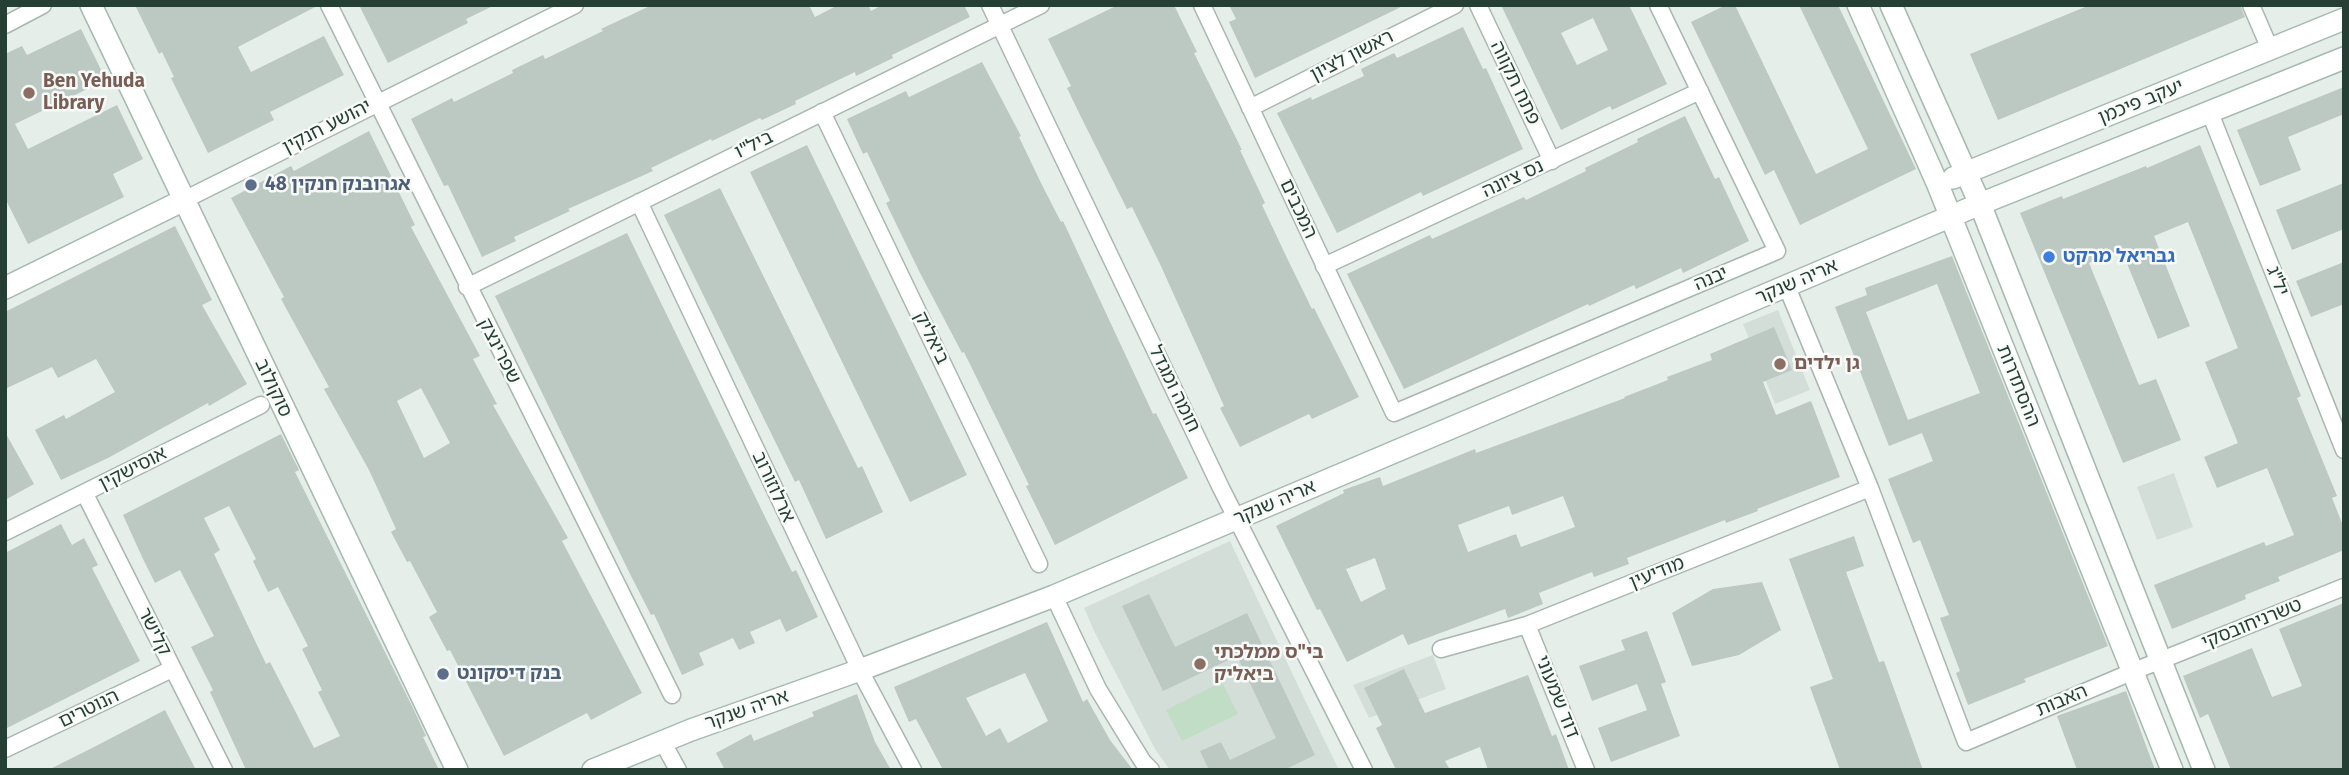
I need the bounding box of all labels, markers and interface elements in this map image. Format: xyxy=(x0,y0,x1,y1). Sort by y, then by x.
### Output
street label: ראשון לציון xyxy=(1307,25,1397,87)
street label: פתח תקווה xyxy=(1485,37,1545,129)
place label: Ben Yehuda Library xyxy=(43,71,145,115)
street label: יעקב פיכמן xyxy=(2095,75,2187,129)
marker: Ben Yehuda Library xyxy=(21,85,37,101)
street label: יהושע חנקין xyxy=(279,95,375,159)
street label: ביל"ו xyxy=(731,126,777,164)
street label: נס ציונה xyxy=(1479,155,1547,203)
place label: אגרובנק חנקין 48 xyxy=(265,174,411,196)
street label: המכבים xyxy=(1274,176,1322,242)
marker: אגרובנק חנקין 48 xyxy=(243,177,259,193)
place label: גבריאל מרקט xyxy=(2063,246,2175,268)
marker: גבריאל מרקט xyxy=(2041,249,2057,265)
street label: אריה שנקר xyxy=(1752,255,1842,309)
street label: יבנה xyxy=(1691,262,1731,296)
street label: יל"ג xyxy=(2261,263,2293,299)
street label: ביאליק xyxy=(909,308,953,368)
street label: שפרינצק xyxy=(473,314,525,388)
street label: חומה ומגדל xyxy=(1143,342,1205,436)
street label: ההסתדרות xyxy=(1991,342,2045,430)
place label: גן ילדים xyxy=(1794,353,1860,375)
street label: סוקולוב xyxy=(250,355,296,421)
marker: גן ילדים xyxy=(1772,356,1788,372)
street label: אוסישקין xyxy=(95,442,171,496)
street label: ארלוזורוב xyxy=(747,448,799,526)
street label: אריה שנקר xyxy=(1230,476,1320,530)
street label: מודיעין xyxy=(1626,552,1688,594)
street label: טשרניחובסקי xyxy=(2198,594,2306,654)
street label: קלישר xyxy=(132,604,176,660)
place label: בי"ס ממלכתי ביאליק xyxy=(1214,642,1324,686)
street label: דוד שמעוני xyxy=(1530,652,1584,742)
marker: בי"ס ממלכתי ביאליק xyxy=(1192,656,1208,672)
place label: בנק דיסקונט xyxy=(457,663,562,685)
marker: בנק דיסקונט xyxy=(435,666,451,682)
street label: האבות xyxy=(2033,680,2091,722)
street label: הנוטרים xyxy=(55,685,123,733)
street label: אריה שנקר xyxy=(702,685,792,735)

